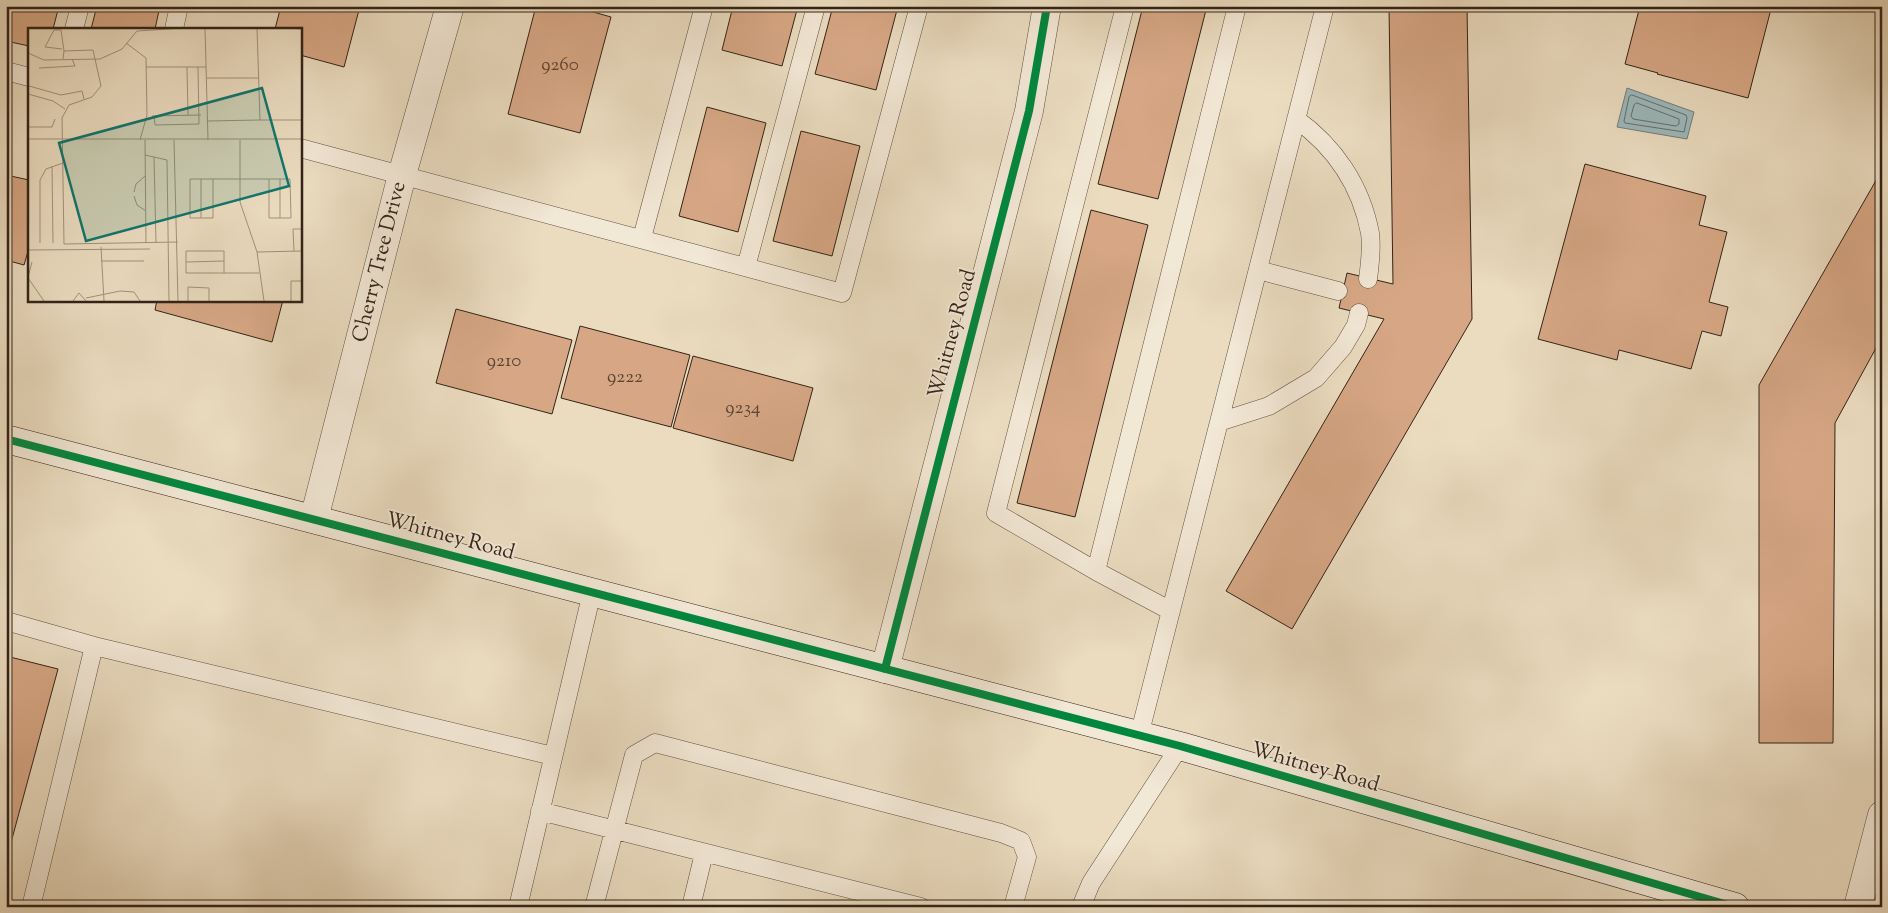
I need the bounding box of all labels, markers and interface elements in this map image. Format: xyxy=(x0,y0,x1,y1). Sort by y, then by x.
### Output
inset map xyxy=(28,28,301,301)
house number: 9260 xyxy=(541,52,579,79)
street label: Cherry Tree Drive xyxy=(345,178,415,346)
street label: Whitney Road xyxy=(921,266,985,402)
house number: 9210 xyxy=(487,348,521,375)
house number: 9222 xyxy=(607,364,643,391)
house number: 9234 xyxy=(725,395,761,422)
street label: Whitney Road xyxy=(382,505,518,569)
street label: Whitney Road xyxy=(1247,735,1383,801)

